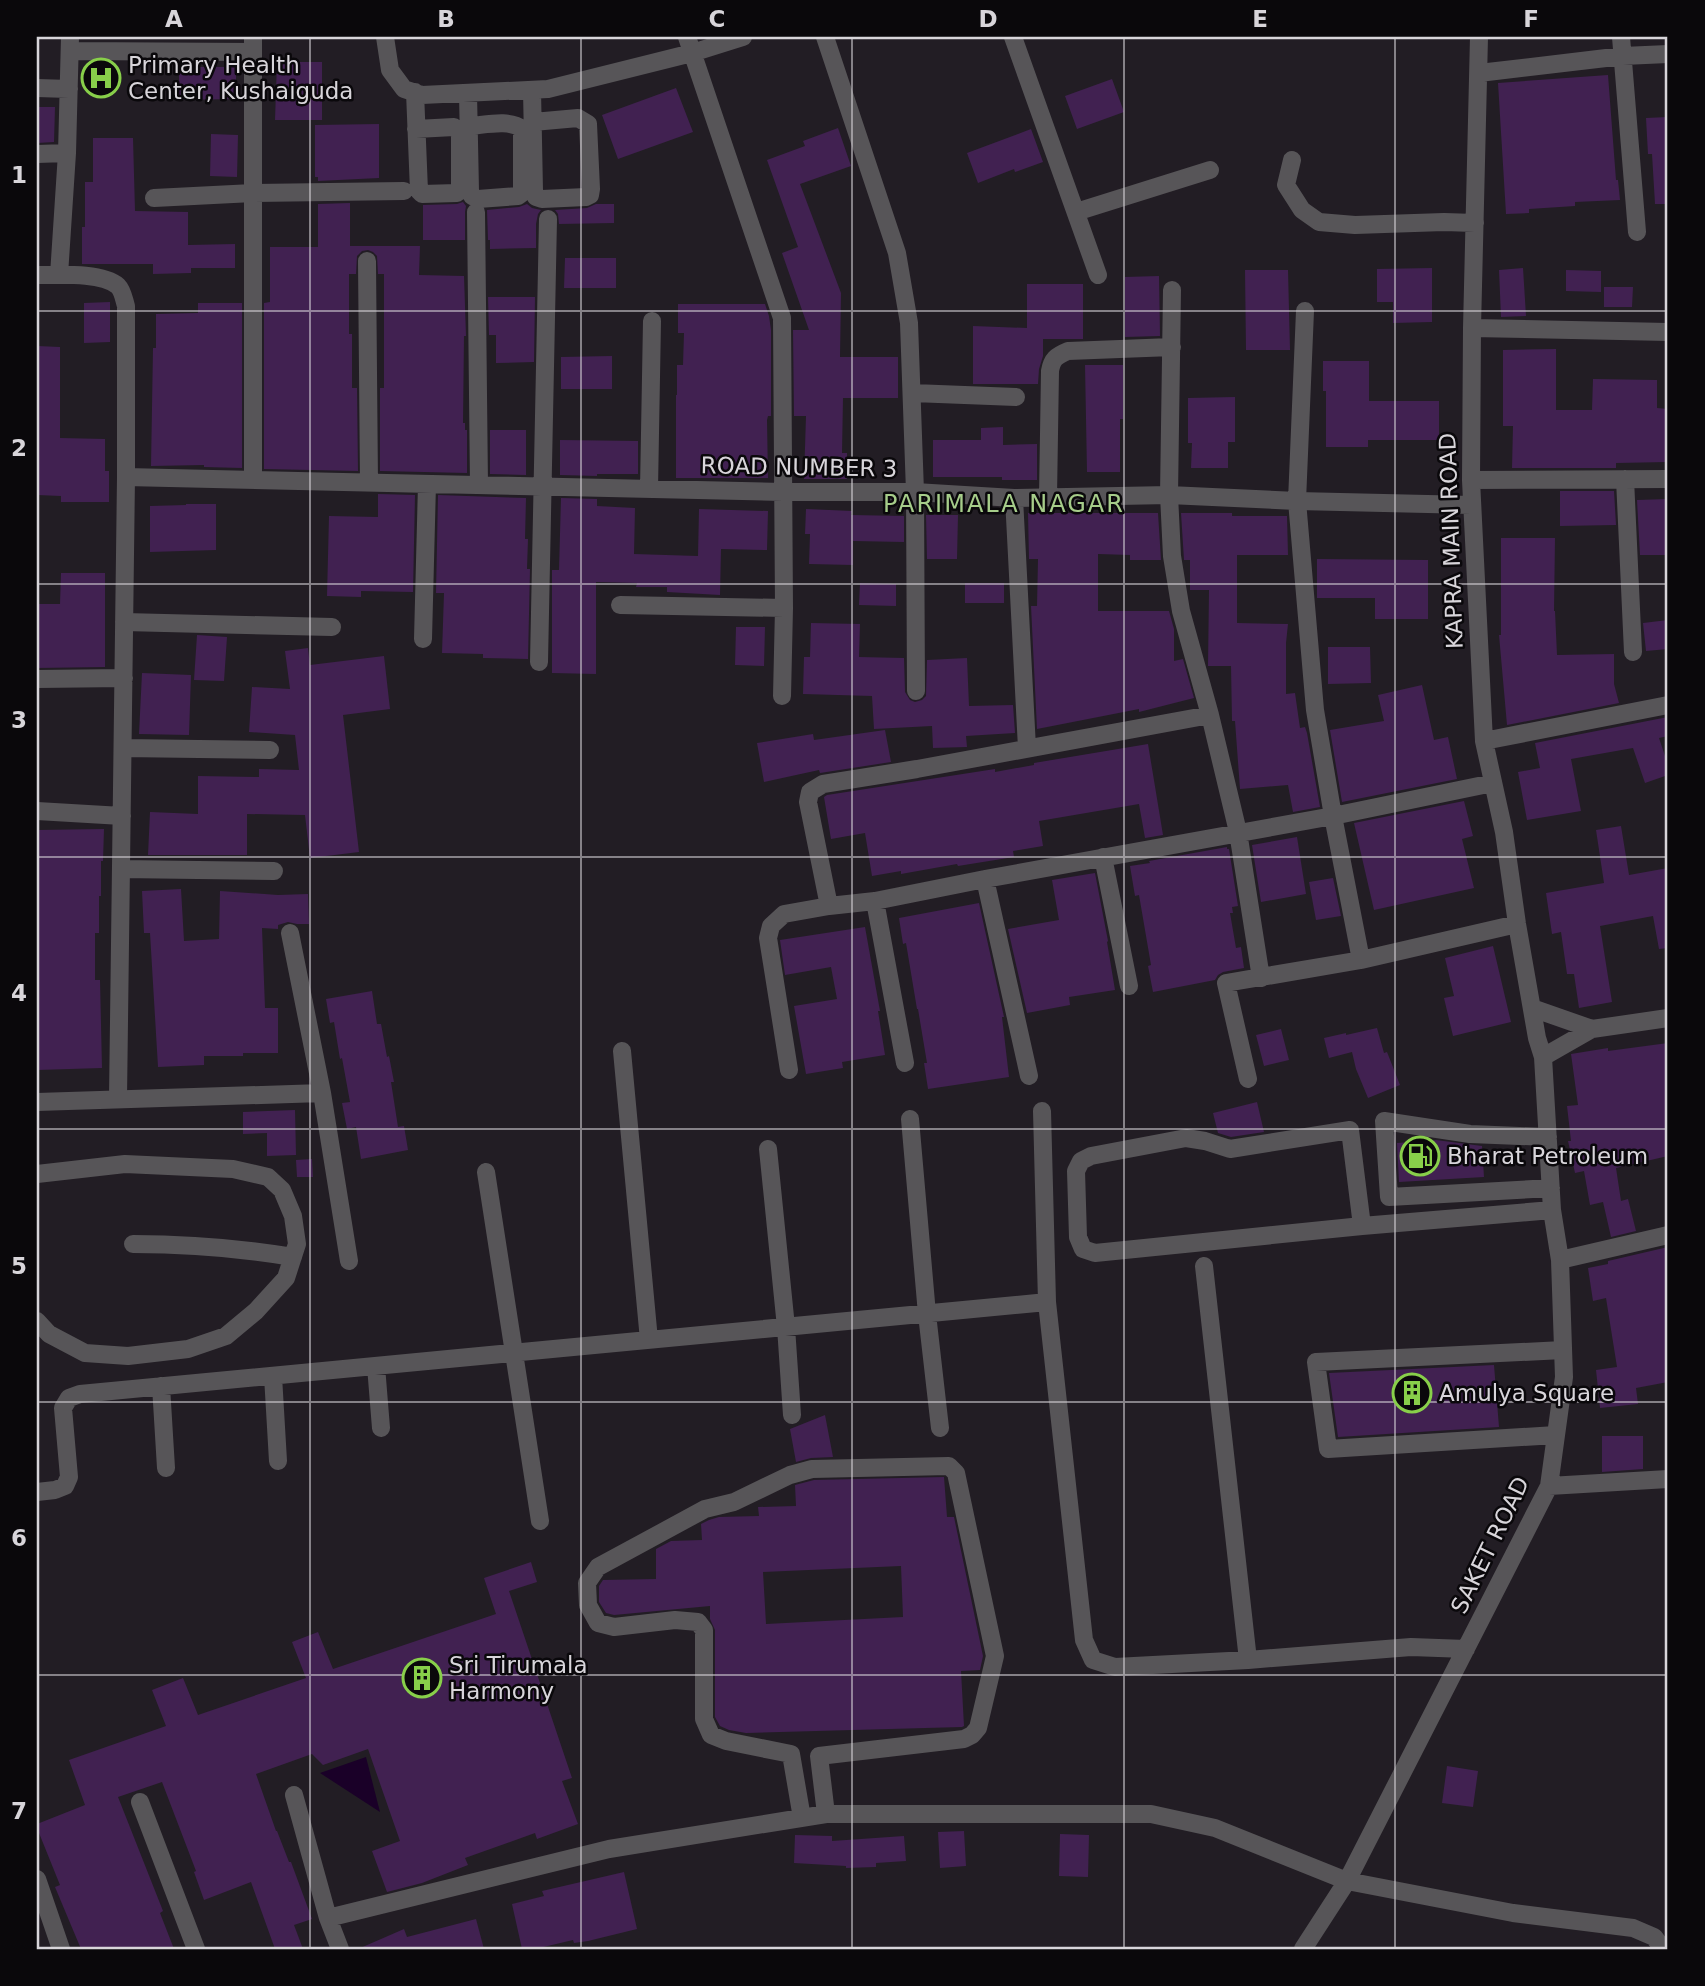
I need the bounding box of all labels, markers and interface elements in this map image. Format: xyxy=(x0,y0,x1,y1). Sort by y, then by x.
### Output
text: A xyxy=(165,6,183,32)
text: B xyxy=(437,6,455,32)
text: C xyxy=(709,6,725,32)
text: D xyxy=(978,6,998,32)
text: E xyxy=(1252,6,1268,32)
text: F xyxy=(1523,6,1539,32)
place label: Primary Health Center, Kushaiguda xyxy=(128,52,353,104)
hospital icon: Primary Health Center, Kushaiguda xyxy=(80,57,122,99)
text: 1 xyxy=(11,162,27,188)
street label: KAPRA MAIN ROAD xyxy=(1434,432,1468,650)
text: 2 xyxy=(11,435,27,461)
street label: ROAD NUMBER 3 xyxy=(701,452,897,482)
district label: PARIMALA NAGAR xyxy=(883,490,1125,518)
text: 3 xyxy=(11,707,27,733)
text: 4 xyxy=(11,980,27,1006)
fuel station icon: Bharat Petroleum xyxy=(1399,1135,1441,1177)
place label: Bharat Petroleum xyxy=(1447,1143,1648,1169)
text: 5 xyxy=(11,1253,27,1279)
building icon: Amulya Square xyxy=(1391,1372,1433,1414)
place label: Amulya Square xyxy=(1439,1380,1614,1406)
street label: SAKET ROAD xyxy=(1446,1472,1534,1618)
text: 6 xyxy=(11,1525,27,1551)
place label: Sri Tirumala Harmony xyxy=(449,1652,588,1704)
building icon: Sri Tirumala Harmony xyxy=(401,1657,443,1699)
text: 7 xyxy=(11,1798,27,1824)

